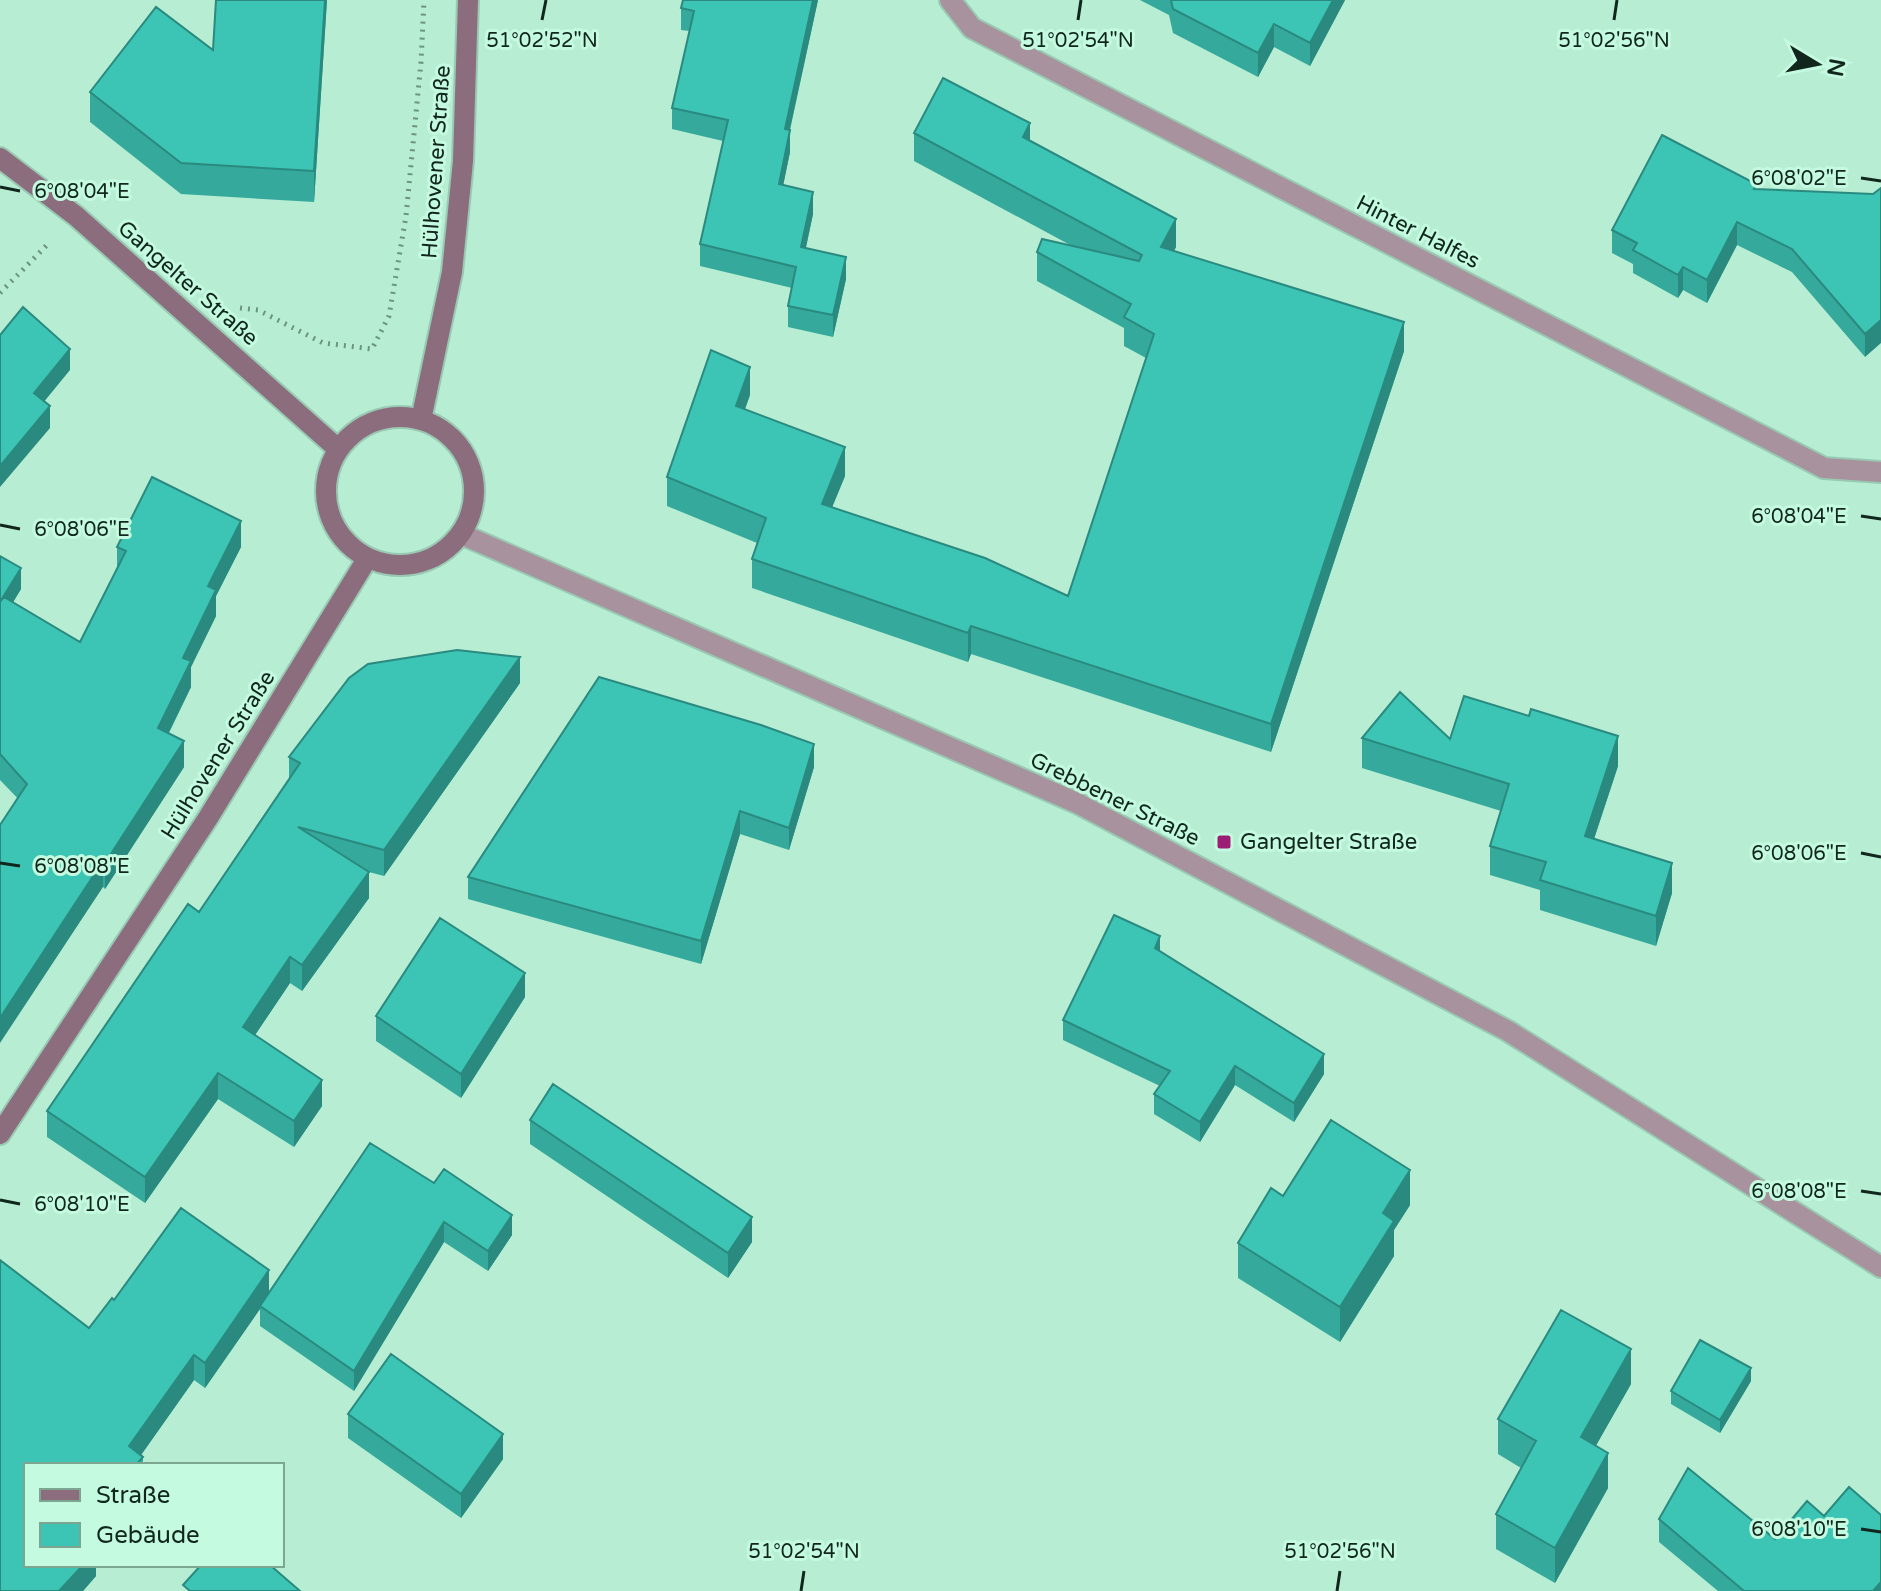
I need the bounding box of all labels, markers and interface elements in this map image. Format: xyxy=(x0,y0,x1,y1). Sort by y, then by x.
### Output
north arrow xyxy=(1777,24,1857,104)
text: 51°02'52"N xyxy=(486,29,598,53)
text: 51°02'54"N xyxy=(1022,29,1134,53)
text: 51°02'56"N xyxy=(1558,29,1670,53)
text: N xyxy=(1821,56,1850,78)
street label: Hülhovener Straße xyxy=(416,64,456,260)
text: 6°08'02"E xyxy=(1751,167,1847,191)
text: 6°08'04"E xyxy=(34,180,130,204)
street label: Hinter Halfes xyxy=(1352,190,1484,274)
street label: Gangelter Straße xyxy=(113,215,263,351)
text: 6°08'04"E xyxy=(1751,505,1847,529)
text: 6°08'06"E xyxy=(34,518,130,542)
street label: Hülhovener Straße xyxy=(156,666,280,844)
street label: Grebbener Straße xyxy=(1026,747,1204,851)
place label: Gangelter Straße xyxy=(1240,829,1417,855)
marker: Gangelter Straße xyxy=(1215,833,1233,851)
text: 6°08'06"E xyxy=(1751,842,1847,866)
text: 6°08'08"E xyxy=(34,855,130,879)
text: 6°08'08"E xyxy=(1751,1180,1847,1204)
text: 6°08'10"E xyxy=(34,1193,130,1217)
legend xyxy=(24,1463,284,1567)
text: Straße xyxy=(96,1481,170,1510)
text: 6°08'10"E xyxy=(1751,1518,1847,1542)
text: Gebäude xyxy=(96,1521,200,1550)
text: 51°02'54"N xyxy=(748,1540,860,1564)
text: 51°02'56"N xyxy=(1284,1540,1396,1564)

